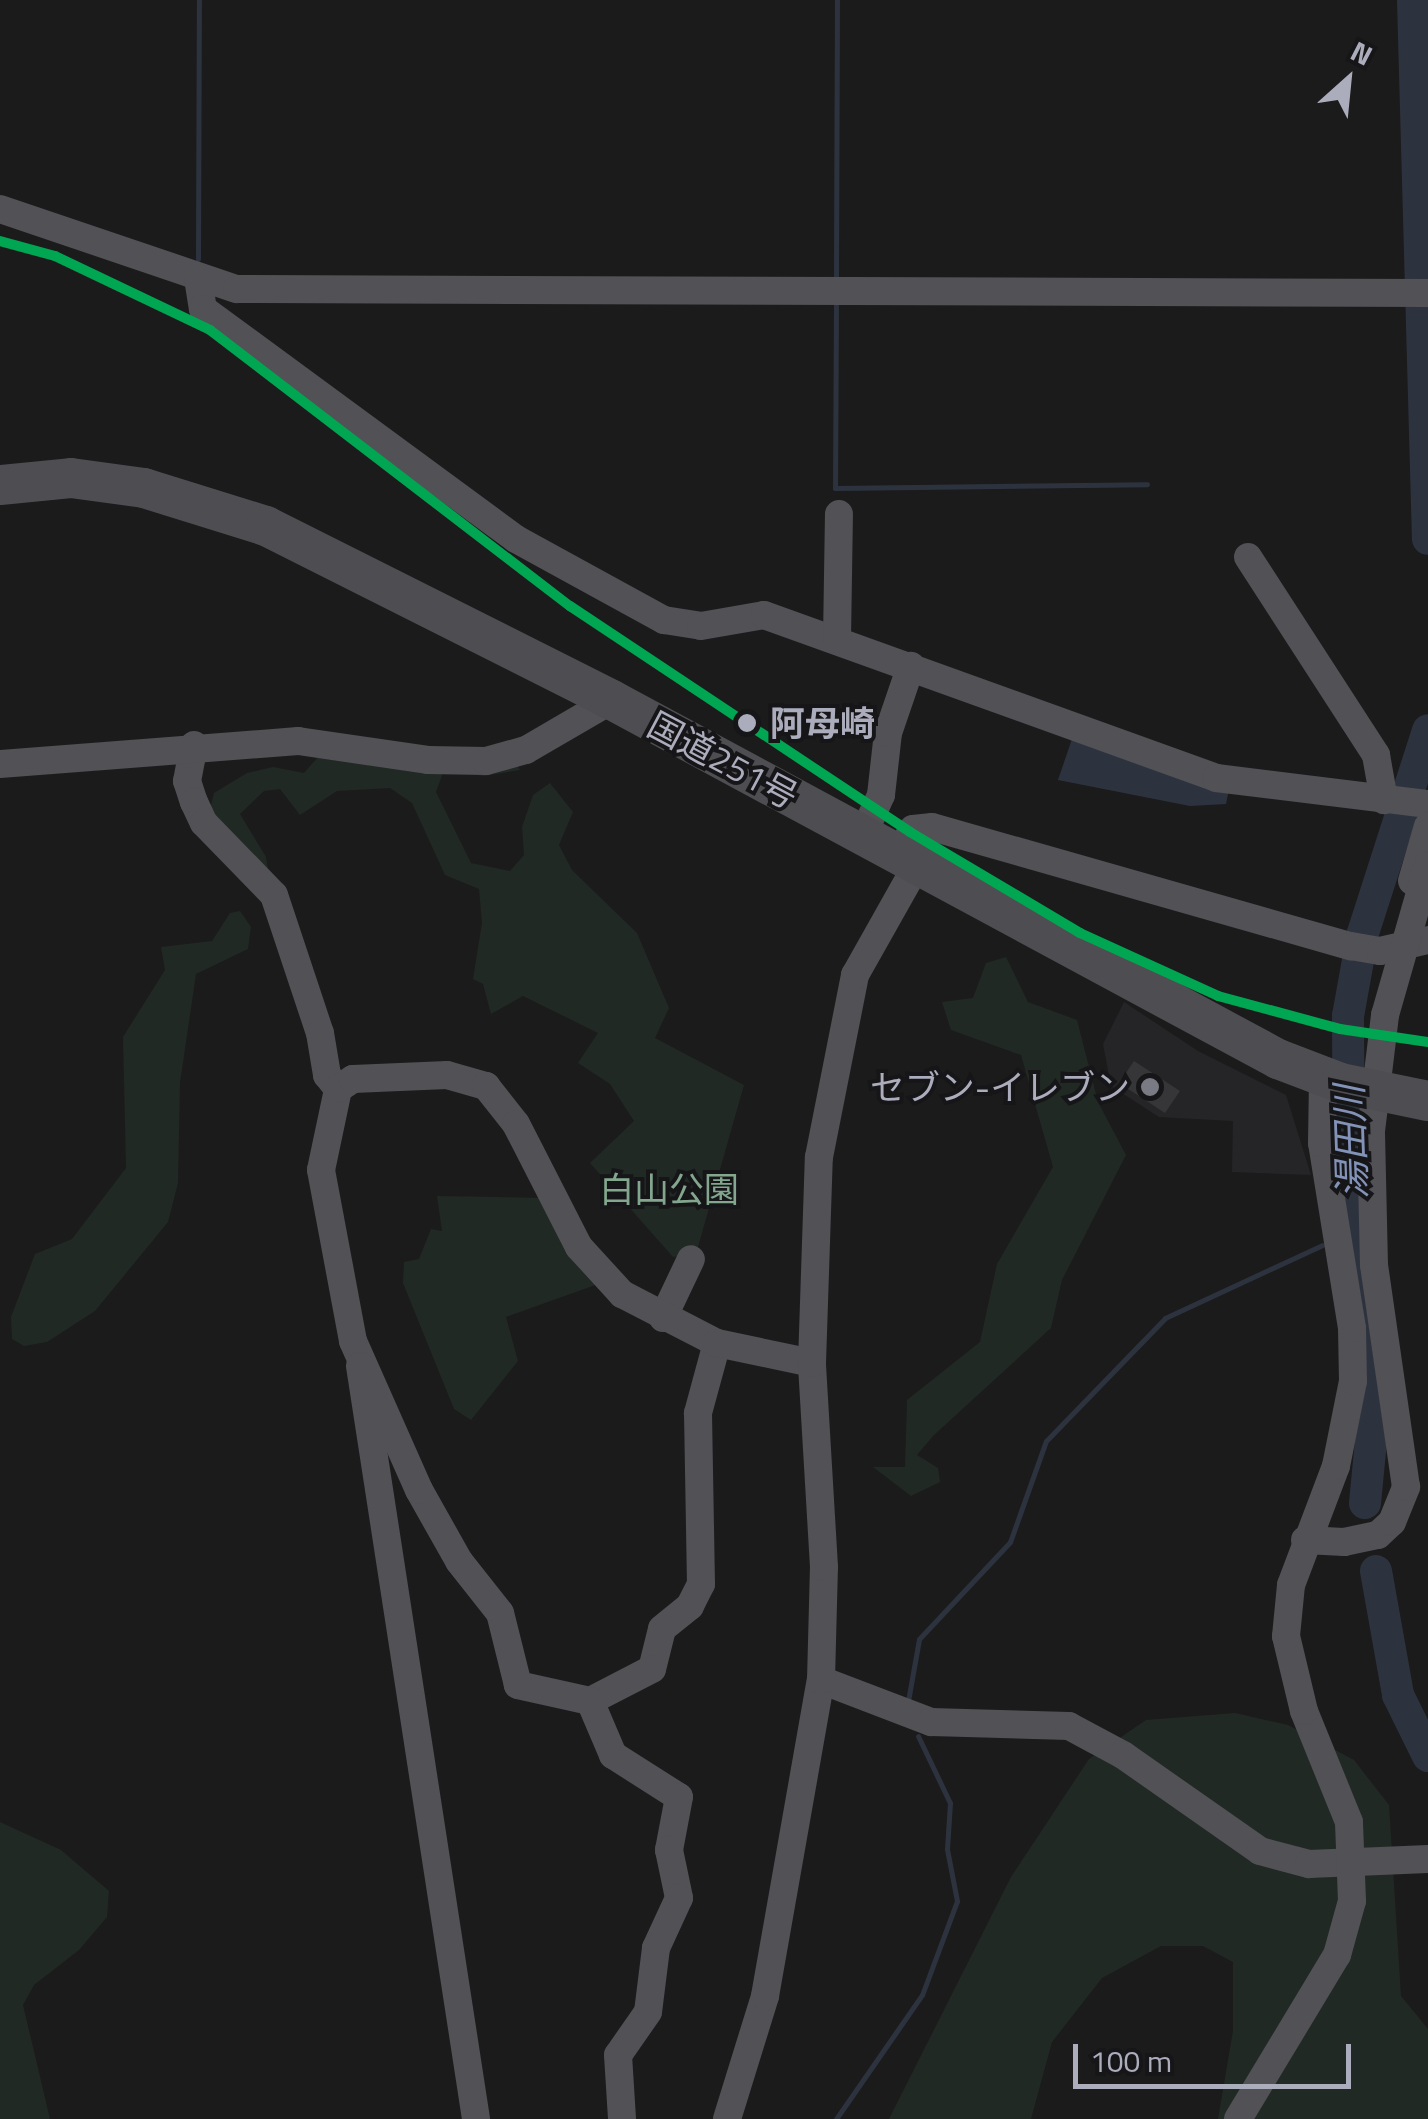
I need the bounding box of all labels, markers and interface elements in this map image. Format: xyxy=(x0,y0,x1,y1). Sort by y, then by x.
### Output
text: N xyxy=(1343,29,1380,76)
north arrow xyxy=(1298,30,1398,130)
place label: 阿母崎 xyxy=(770,702,875,744)
street label: 国道251号 xyxy=(641,703,805,817)
marker: 阿母崎 xyxy=(734,710,760,736)
place label: セブン-イレブン xyxy=(870,1066,1130,1108)
marker: セブン-イレブン xyxy=(1139,1076,1161,1098)
water label: 湯田川 xyxy=(1326,1084,1376,1200)
park label: 白山公園 xyxy=(599,1168,739,1210)
scale bar xyxy=(1078,2024,1356,2086)
text: 100 m xyxy=(1090,2038,1172,2084)

